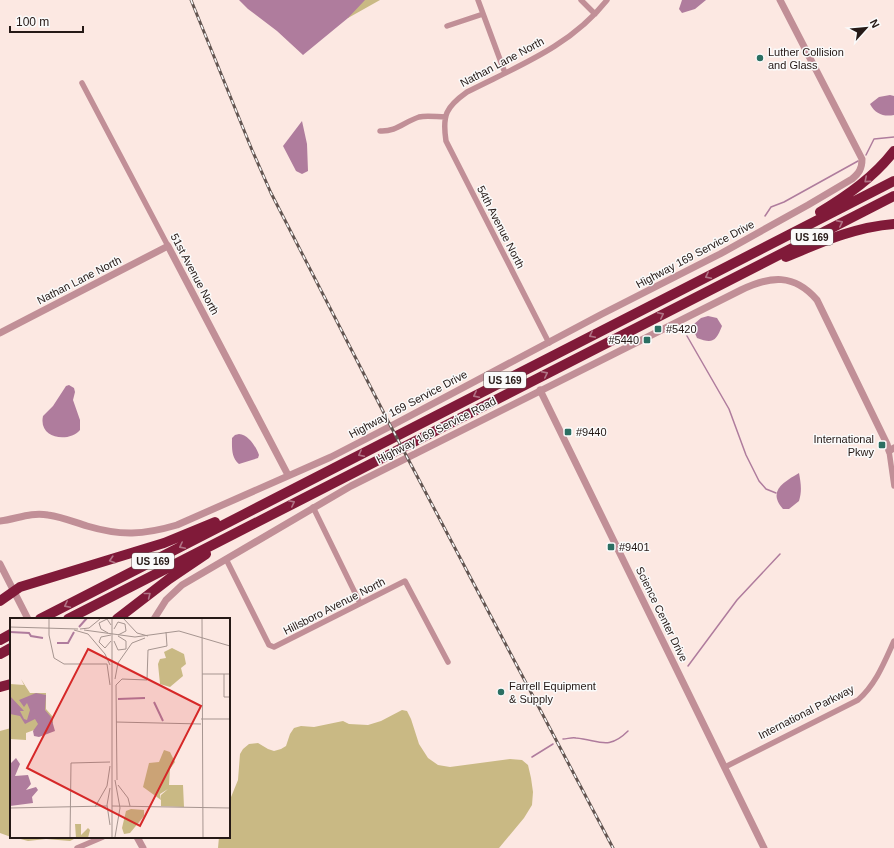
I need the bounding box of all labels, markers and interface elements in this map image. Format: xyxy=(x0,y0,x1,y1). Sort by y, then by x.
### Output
scale bar xyxy=(10,8,83,34)
north arrow xyxy=(846,8,886,48)
text: 100 m xyxy=(16,15,49,29)
text: N xyxy=(868,17,882,30)
street label: Nathan Lane North xyxy=(458,35,546,89)
place label: Luther Collision and Glass xyxy=(768,46,844,71)
marker: Luther Collision and Glass xyxy=(755,53,765,63)
one-way arrow xyxy=(864,175,872,182)
street label: 54th Avenue North xyxy=(475,184,527,270)
street label: Highway 169 Service Drive xyxy=(634,218,756,290)
one-way arrow xyxy=(836,220,843,228)
road number: US 169 xyxy=(791,229,833,245)
street label: 51st Avenue North xyxy=(169,231,221,317)
street label: Nathan Lane North xyxy=(35,254,123,306)
one-way arrow xyxy=(705,271,712,279)
one-way arrow xyxy=(656,312,664,319)
place label: #5420 xyxy=(666,323,697,335)
marker: #5420 xyxy=(653,324,663,334)
one-way arrow xyxy=(589,331,596,338)
place label: #5440 xyxy=(608,334,639,346)
marker: #5440 xyxy=(642,335,652,345)
street label: Highway 169 Service Drive xyxy=(347,368,469,440)
one-way arrow xyxy=(541,371,548,378)
road number: US 169 xyxy=(484,372,526,388)
one-way arrow xyxy=(473,390,481,397)
street label: Highway 169 Service Road xyxy=(374,395,498,465)
place label: #9440 xyxy=(576,426,607,438)
marker: #9440 xyxy=(563,427,573,437)
place label: International Pkwy xyxy=(813,433,874,458)
marker: International Pkwy xyxy=(877,440,887,450)
one-way arrow xyxy=(358,449,365,457)
one-way arrow xyxy=(288,501,295,508)
one-way arrow xyxy=(179,541,186,549)
place label: #9401 xyxy=(619,541,650,553)
marker: #9401 xyxy=(606,542,616,552)
road number: US 169 xyxy=(132,553,174,569)
one-way arrow xyxy=(109,555,116,563)
street label: Science Center Drive xyxy=(634,565,690,663)
street label: Hillsboro Avenue North xyxy=(281,575,387,637)
one-way arrow xyxy=(143,593,150,600)
one-way arrow xyxy=(63,601,71,608)
inset map xyxy=(10,618,230,838)
place label: Farrell Equipment & Supply xyxy=(509,680,596,705)
street label: International Parkway xyxy=(756,682,856,741)
marker: Farrell Equipment & Supply xyxy=(496,687,506,697)

